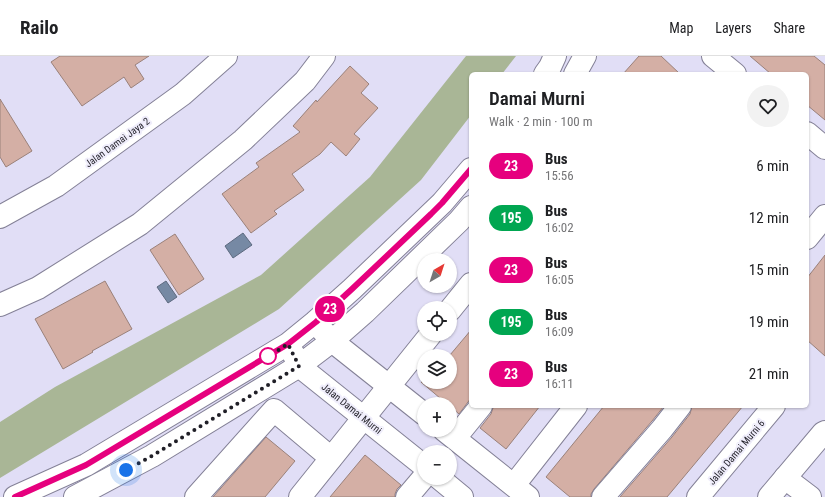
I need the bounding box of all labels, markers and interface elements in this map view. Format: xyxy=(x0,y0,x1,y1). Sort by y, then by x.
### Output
text: Railo xyxy=(20,16,59,39)
text: Map xyxy=(669,20,693,36)
text: Layers xyxy=(715,20,752,36)
text: Share xyxy=(774,20,805,36)
button: heart xyxy=(747,85,789,127)
text: Damai Murni xyxy=(489,87,585,110)
text: Walk · 2 min · 100 m xyxy=(489,114,593,129)
street label: Jalan Damai Jaya 2 xyxy=(83,115,152,169)
text: Bus xyxy=(545,150,568,168)
text: 6 min xyxy=(756,157,789,175)
text: 23 xyxy=(504,158,518,174)
text: 15:56 xyxy=(545,168,574,183)
text: Bus xyxy=(545,202,568,220)
text: 12 min xyxy=(749,209,789,227)
text: 195 xyxy=(500,210,522,226)
text: 16:02 xyxy=(545,220,574,235)
north arrow xyxy=(417,253,457,293)
map controls xyxy=(417,253,457,485)
text: Bus xyxy=(545,254,568,272)
text: 15 min xyxy=(749,261,789,279)
text: 23 xyxy=(504,262,518,278)
text: 16:05 xyxy=(545,272,574,287)
line badge: 23 xyxy=(312,296,348,322)
text: 23 xyxy=(323,301,337,317)
button: locate xyxy=(417,301,457,341)
text: Bus xyxy=(545,306,568,324)
text: 19 min xyxy=(749,313,789,331)
text: 195 xyxy=(500,314,522,330)
text: 16:09 xyxy=(545,324,574,339)
unlabelled marker xyxy=(259,347,277,365)
button: layers xyxy=(417,349,457,389)
text: Bus xyxy=(545,358,568,376)
text: 21 min xyxy=(749,365,789,383)
text: 23 xyxy=(504,366,518,382)
text: 16:11 xyxy=(545,376,574,391)
street label: Jalan Damai Murni xyxy=(320,381,384,436)
button: + xyxy=(417,397,457,437)
street label: Jalan Damai Murni 6 xyxy=(706,418,767,487)
button: − xyxy=(417,445,457,485)
your location xyxy=(116,460,136,480)

